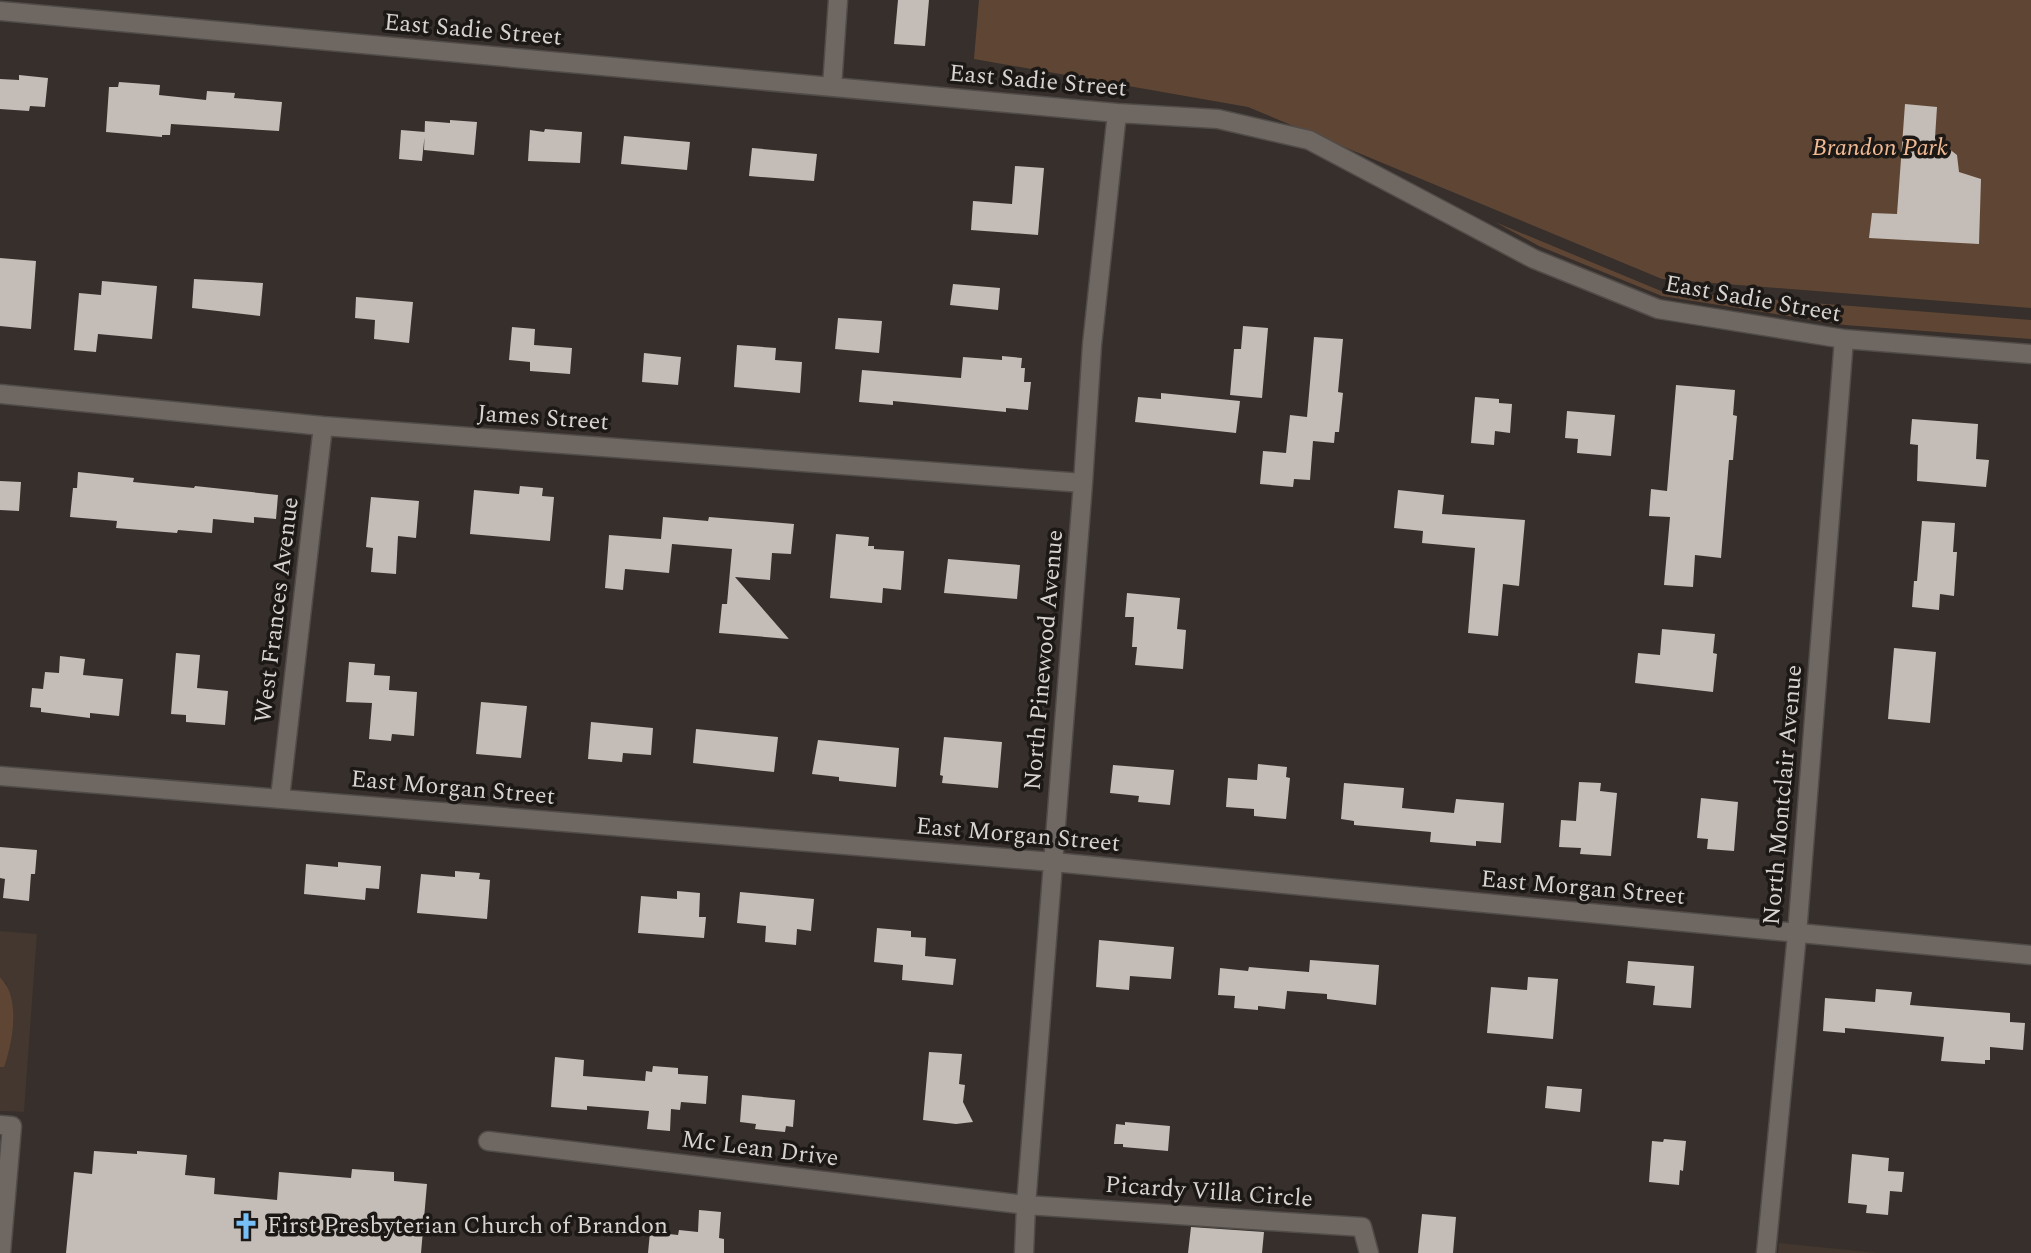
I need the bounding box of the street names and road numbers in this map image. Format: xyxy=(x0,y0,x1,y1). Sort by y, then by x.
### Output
street label: East Sadie Street xyxy=(383,4,563,56)
street label: East Sadie Street xyxy=(948,55,1128,107)
street label: East Sadie Street xyxy=(1662,266,1844,332)
street label: James Street xyxy=(476,395,610,441)
street label: West Frances Avenue xyxy=(245,495,309,725)
street label: North Pinewood Avenue xyxy=(1015,528,1073,792)
street label: North Montclair Avenue xyxy=(1754,663,1812,927)
street label: East Morgan Street xyxy=(349,761,557,815)
street label: East Morgan Street xyxy=(914,808,1122,862)
street label: East Morgan Street xyxy=(1479,861,1687,915)
street label: Mc Lean Drive xyxy=(679,1122,841,1176)
street label: Picardy Villa Circle xyxy=(1104,1167,1314,1217)

